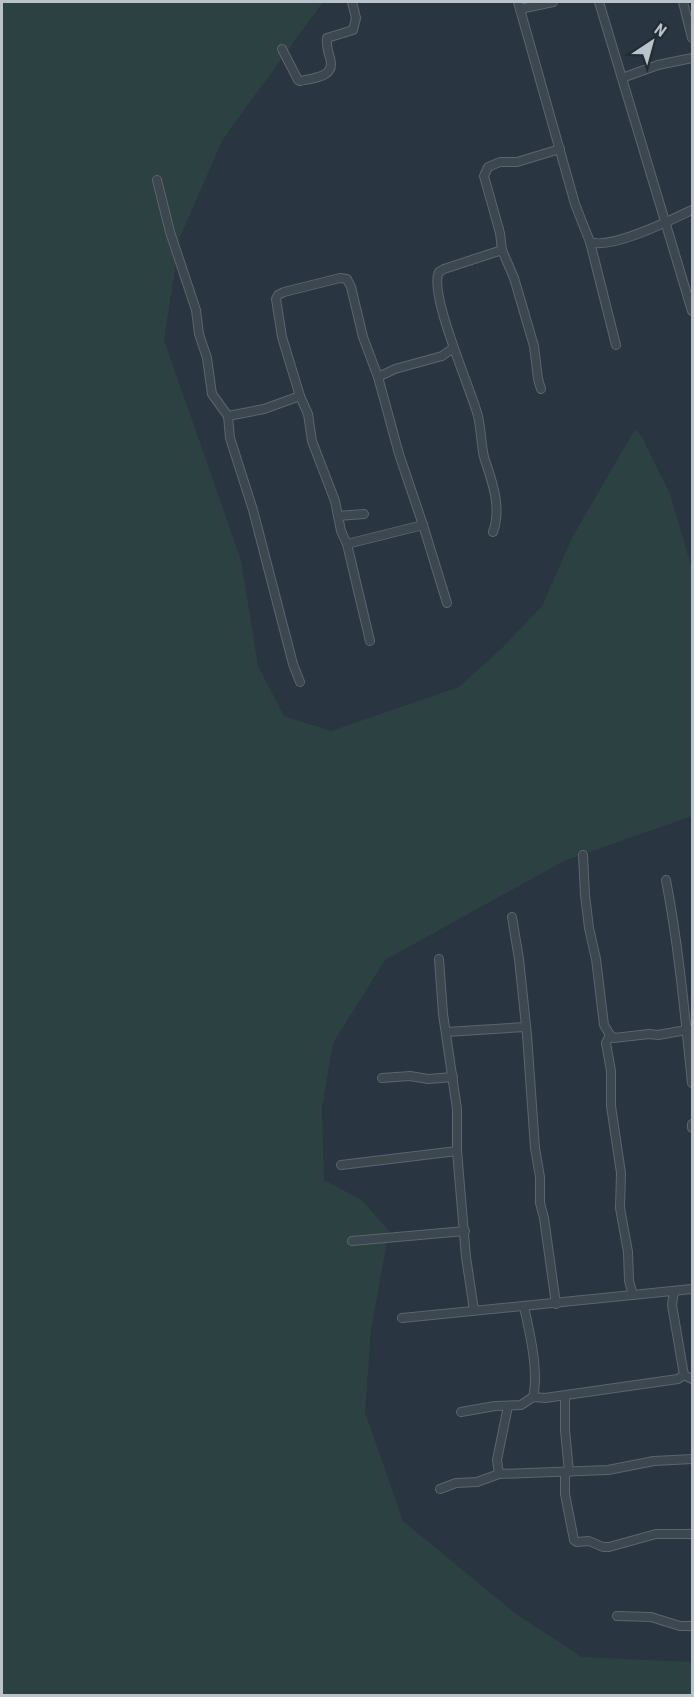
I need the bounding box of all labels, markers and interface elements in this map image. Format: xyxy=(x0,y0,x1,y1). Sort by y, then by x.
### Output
north arrow xyxy=(622,12,682,72)
text: N xyxy=(651,20,670,41)

